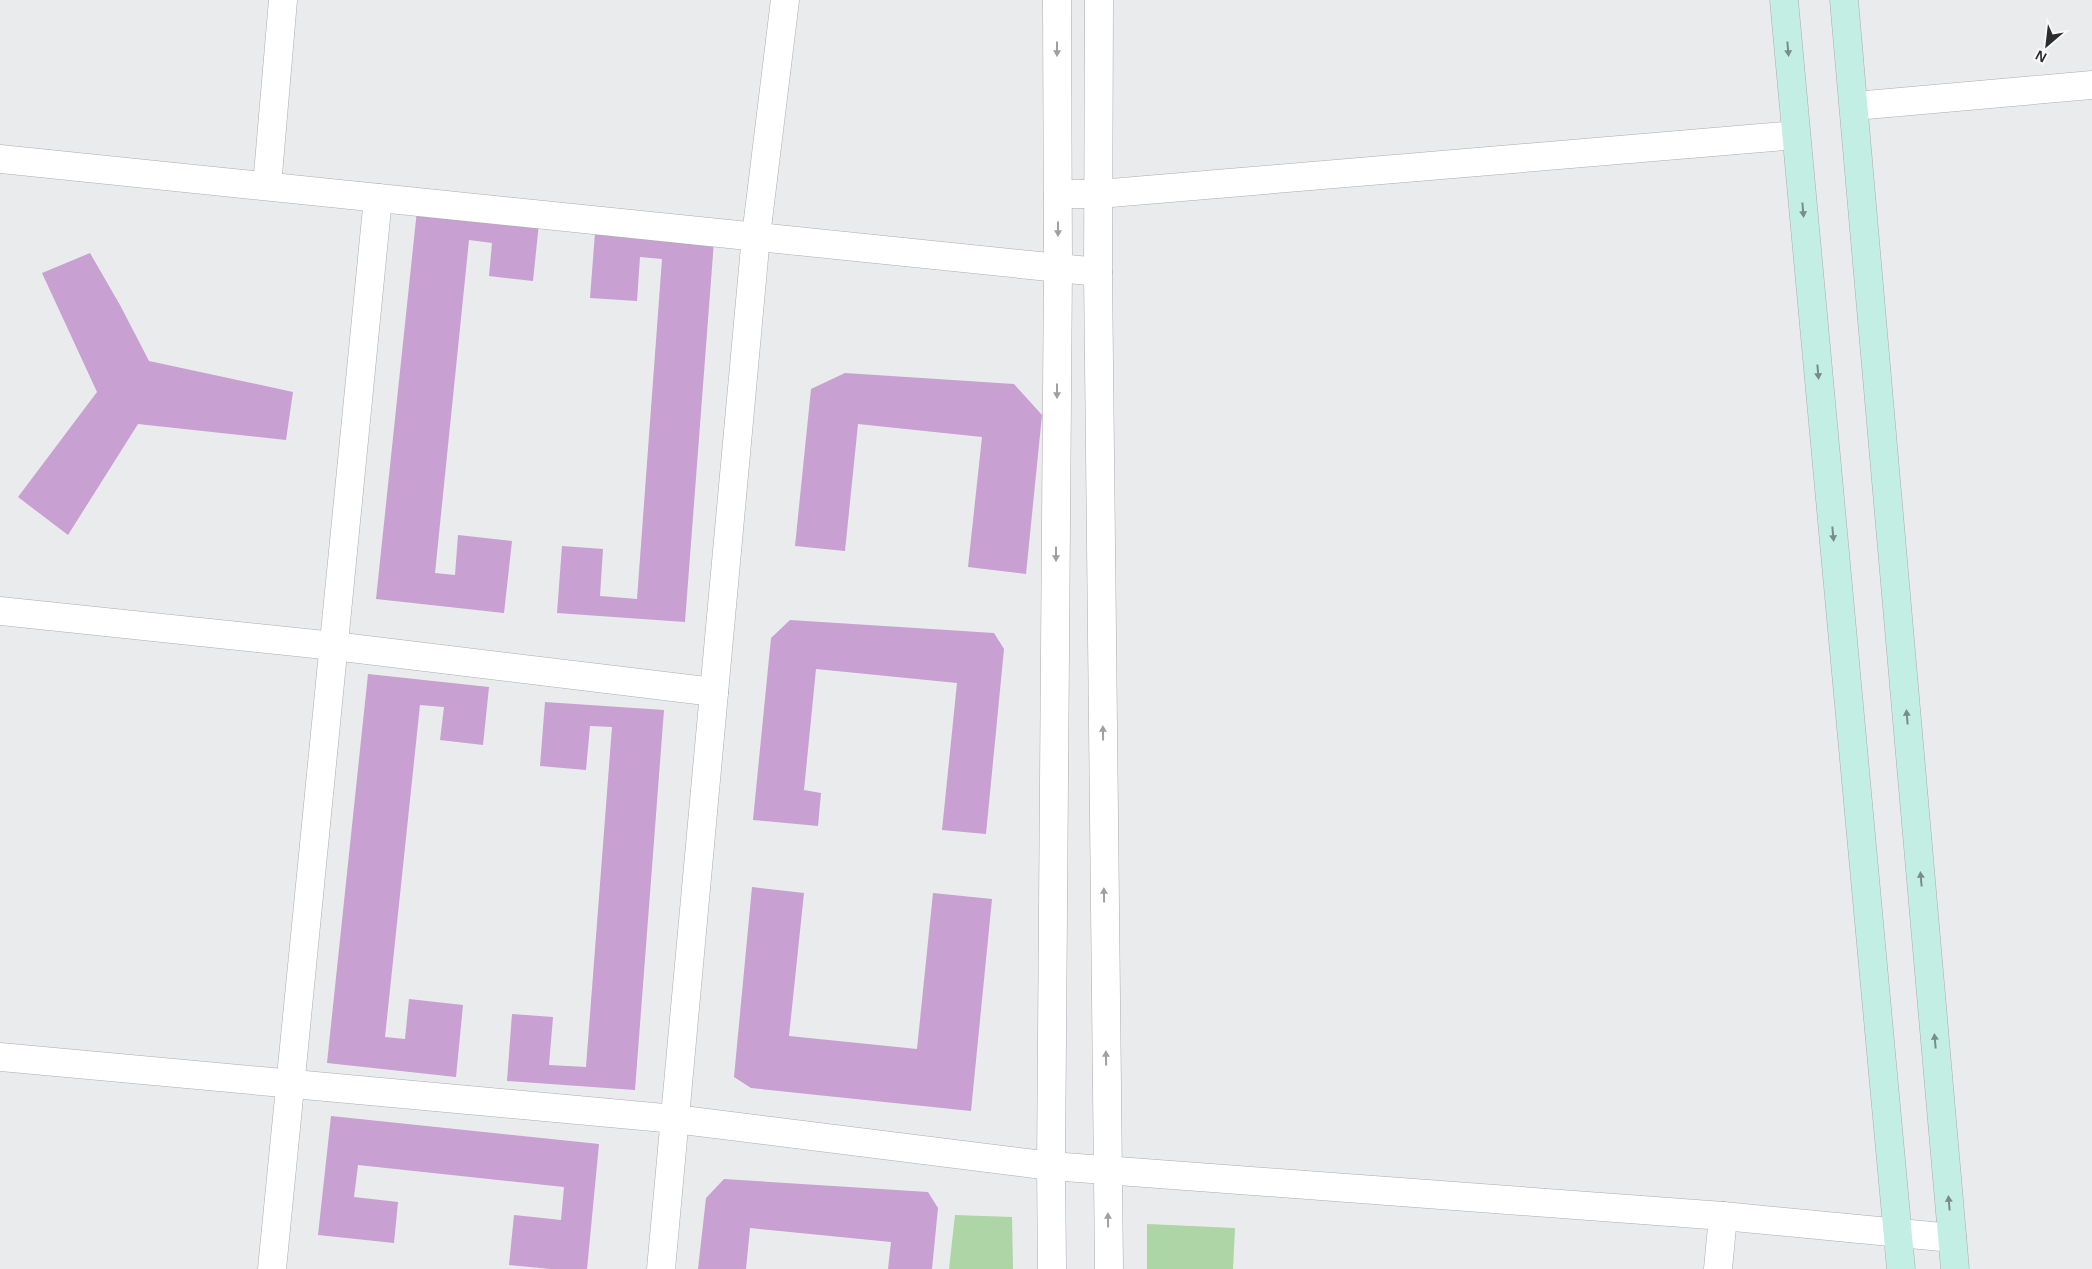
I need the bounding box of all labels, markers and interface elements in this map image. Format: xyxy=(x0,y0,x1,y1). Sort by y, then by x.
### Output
north arrow xyxy=(2022,20,2072,70)
one-way arrow xyxy=(1053,41,1061,57)
one-way arrow xyxy=(1784,41,1792,57)
text: N xyxy=(2033,47,2049,66)
one-way arrow xyxy=(1799,203,1807,219)
one-way arrow xyxy=(1054,221,1062,237)
one-way arrow xyxy=(1814,364,1822,380)
one-way arrow xyxy=(1053,383,1061,399)
one-way arrow xyxy=(1829,526,1837,542)
one-way arrow xyxy=(1052,546,1060,562)
one-way arrow xyxy=(1903,709,1911,725)
one-way arrow xyxy=(1099,725,1107,741)
one-way arrow xyxy=(1917,871,1925,887)
one-way arrow xyxy=(1100,887,1108,903)
one-way arrow xyxy=(1931,1033,1939,1049)
one-way arrow xyxy=(1102,1050,1110,1066)
one-way arrow xyxy=(1945,1195,1953,1211)
one-way arrow xyxy=(1104,1212,1112,1228)

